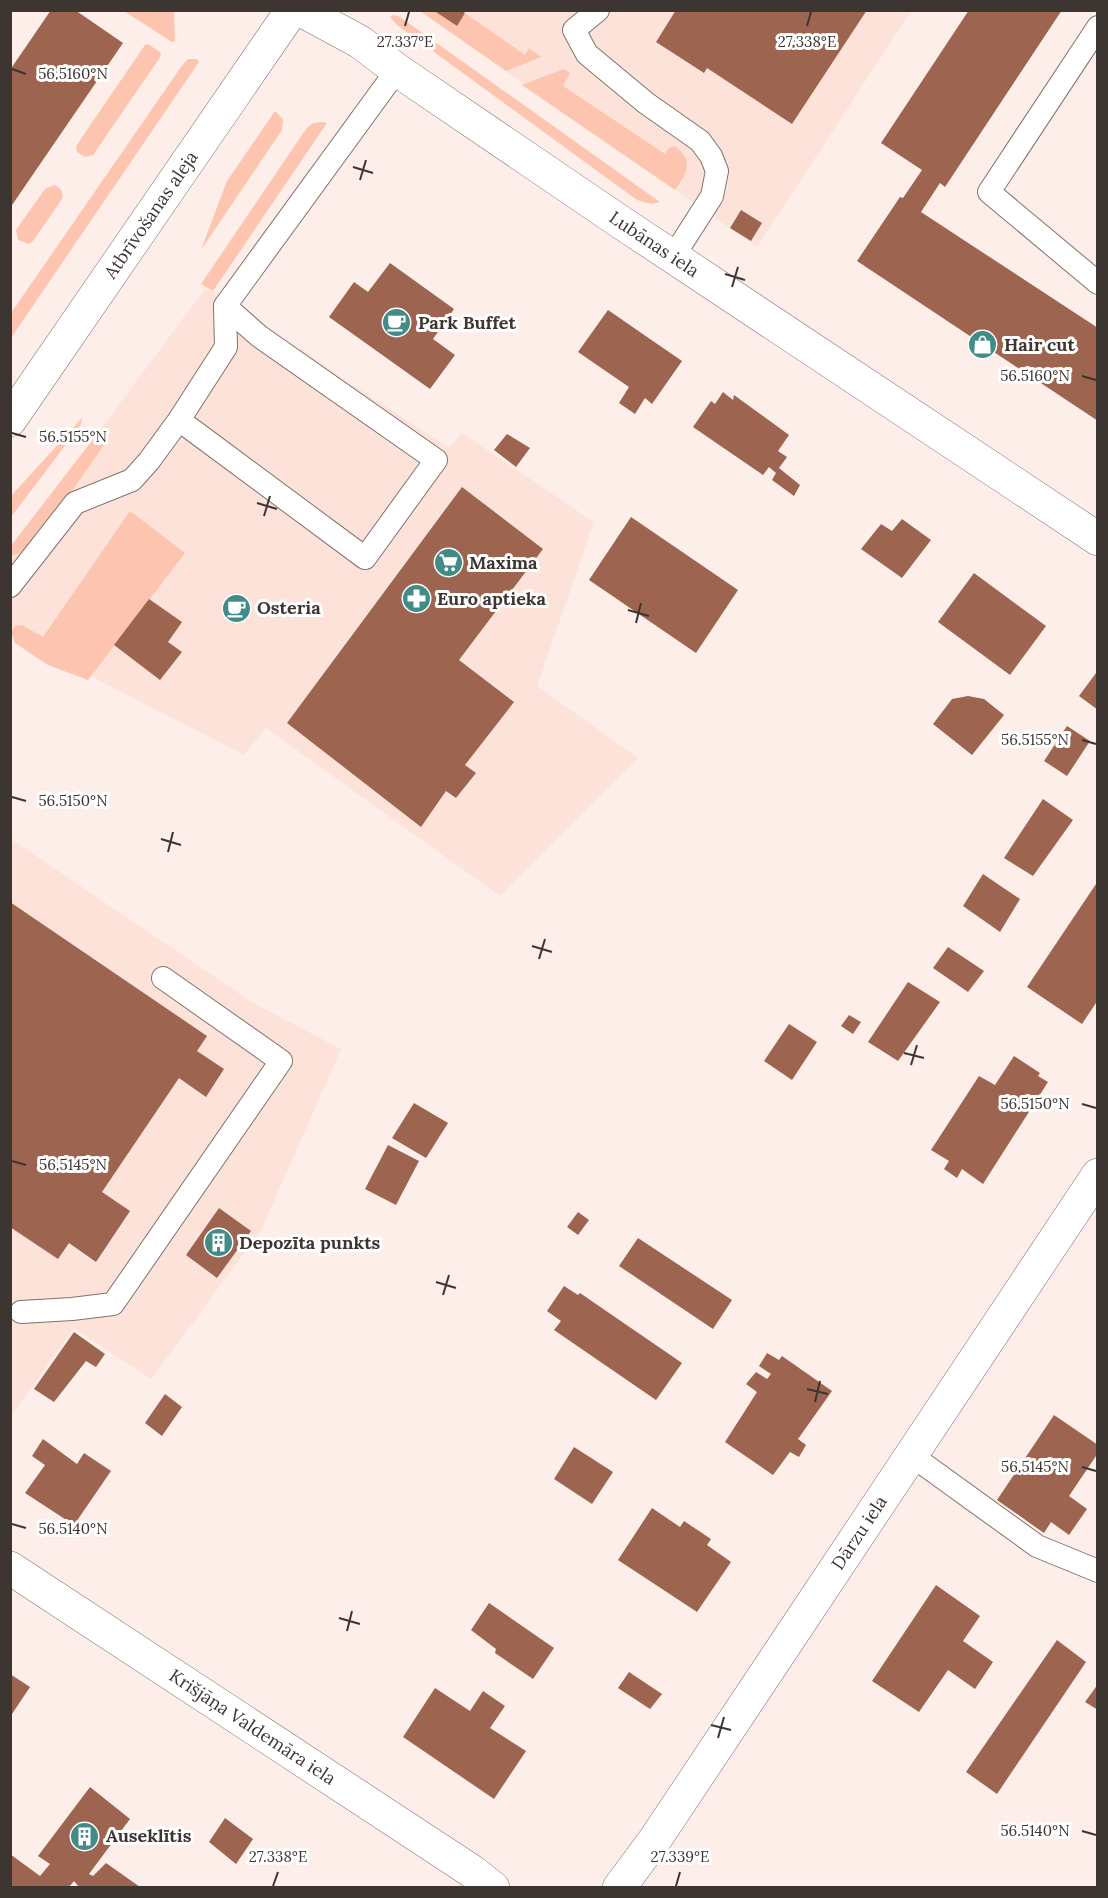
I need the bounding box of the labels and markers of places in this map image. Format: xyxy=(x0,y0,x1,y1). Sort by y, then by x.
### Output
cafe icon: Park Buffet xyxy=(381,307,413,339)
place label: Park Buffet xyxy=(418,311,516,334)
shop icon: Hair cut xyxy=(967,329,999,361)
place label: Hair cut xyxy=(1004,333,1075,356)
supermarket icon: Maxima xyxy=(432,547,464,579)
place label: Maxima xyxy=(469,551,538,574)
pharmacy icon: Euro aptieka xyxy=(400,583,432,615)
place label: Euro aptieka xyxy=(437,587,546,610)
cafe icon: Osteria xyxy=(220,592,252,624)
place label: Osteria xyxy=(257,596,321,619)
building icon: Depozīta punkts xyxy=(202,1227,234,1259)
place label: Depozīta punkts xyxy=(239,1231,381,1254)
building icon: Auseklītis xyxy=(69,1820,101,1852)
place label: Auseklītis xyxy=(106,1824,192,1847)

